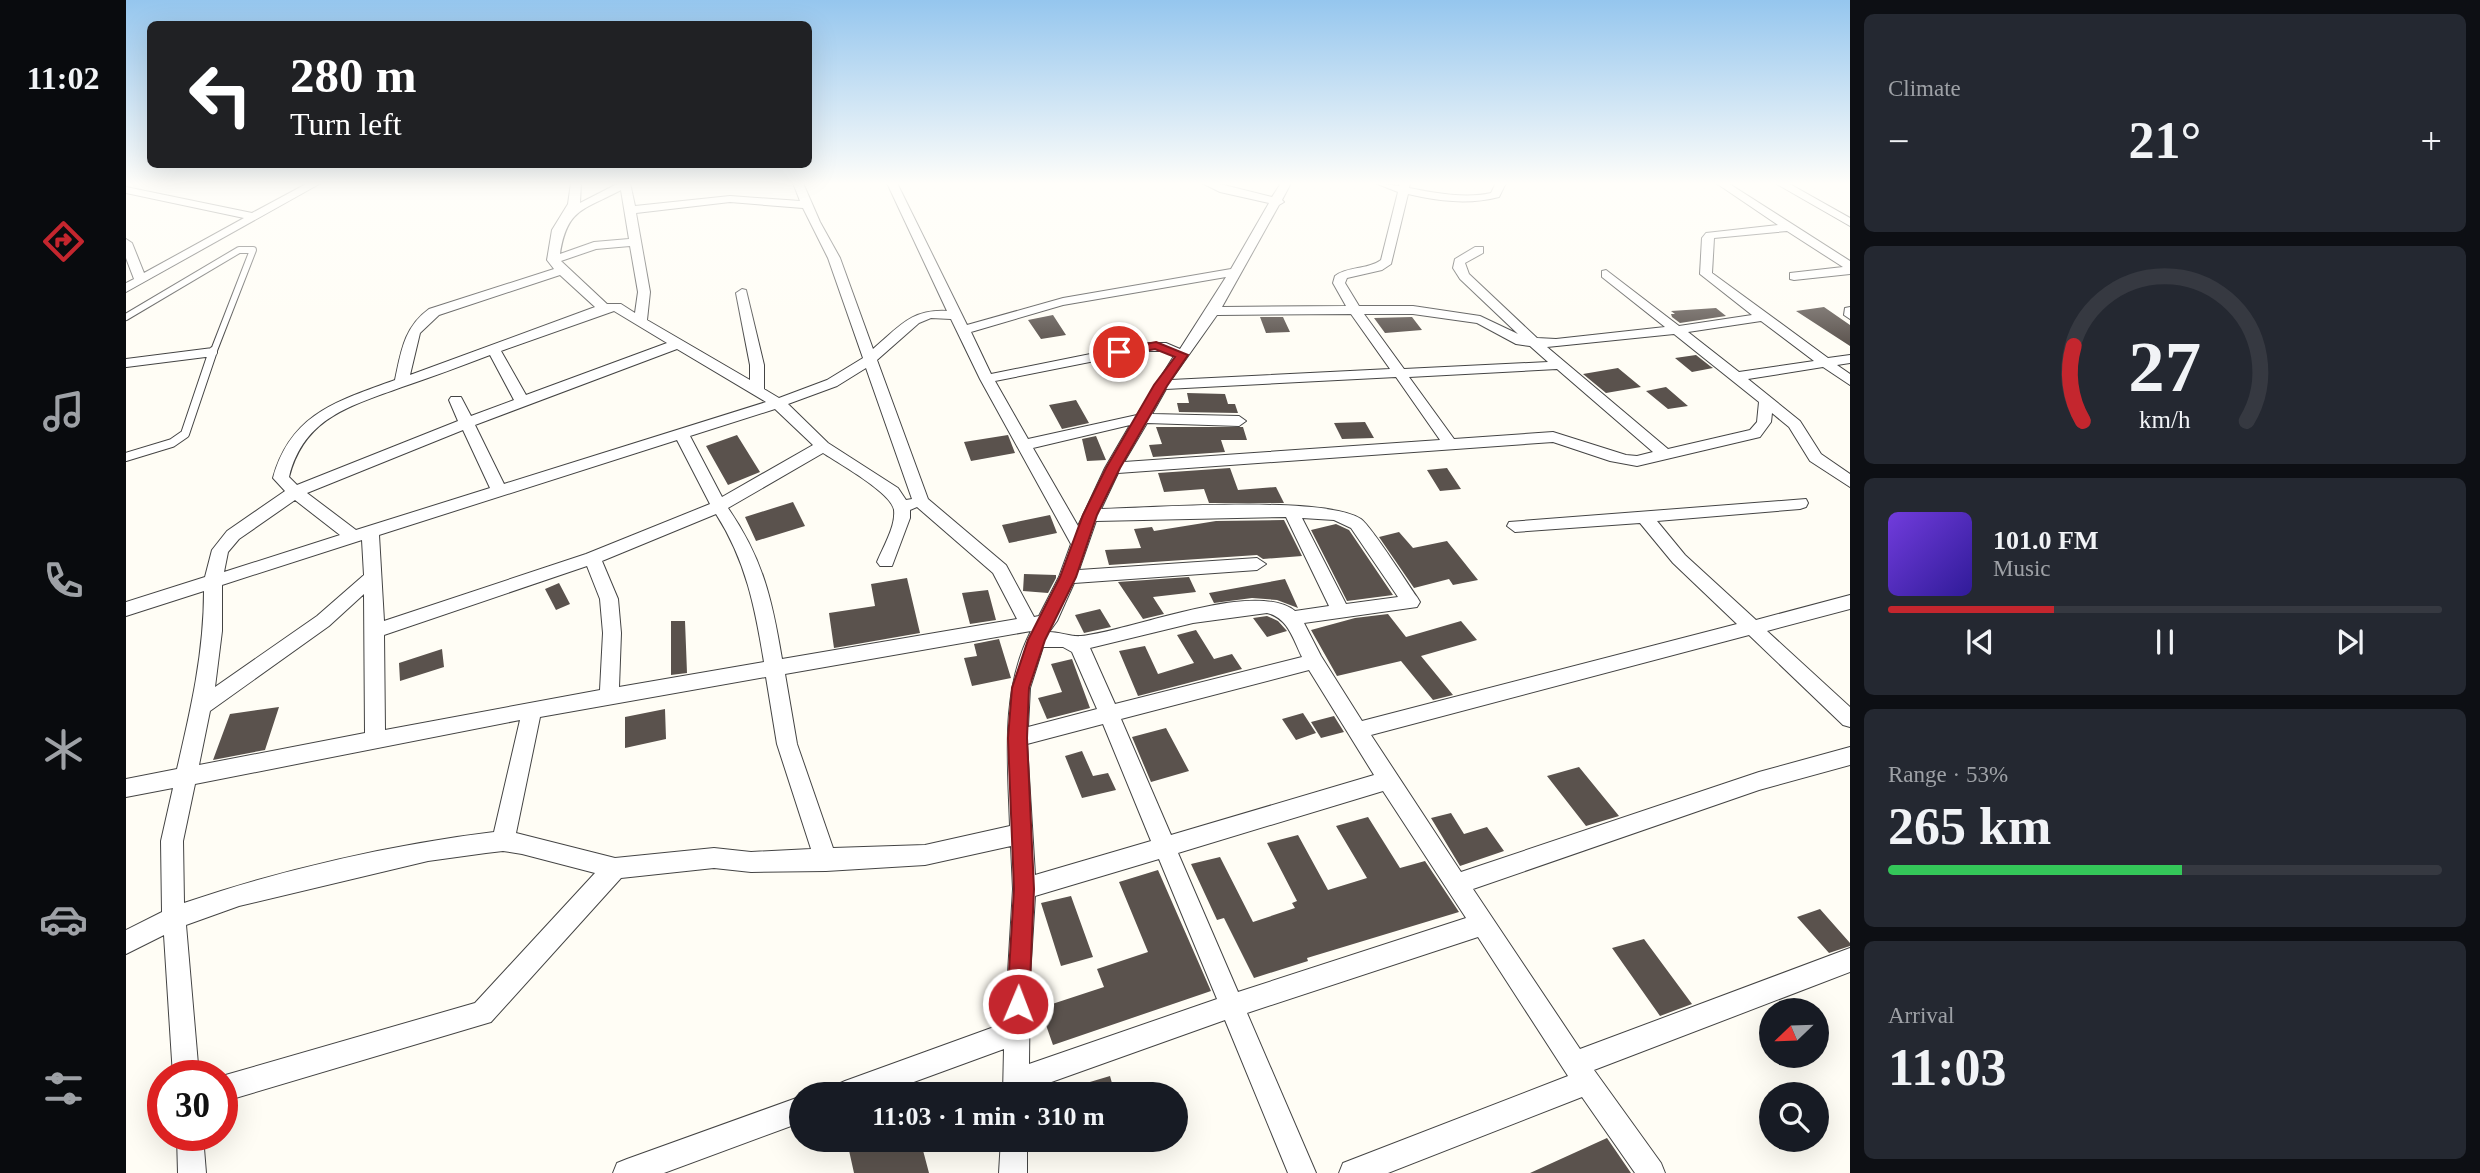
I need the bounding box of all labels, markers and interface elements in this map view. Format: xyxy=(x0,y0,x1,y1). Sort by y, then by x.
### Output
text: 280 m xyxy=(290,48,417,103)
icon: left xyxy=(175,49,266,140)
text: 11:02 xyxy=(27,60,99,96)
text: Climate xyxy=(1888,76,1961,101)
text: Turn left xyxy=(290,106,402,142)
text: 21° xyxy=(2129,112,2201,169)
text: − xyxy=(1888,120,1909,162)
text: + xyxy=(2421,120,2442,162)
icon: directions xyxy=(39,217,88,266)
pin xyxy=(1089,322,1149,382)
text: 27 xyxy=(2129,326,2201,407)
icon: arrive xyxy=(1100,333,1138,371)
icon: music xyxy=(39,387,88,436)
text: km/h xyxy=(2139,405,2191,432)
text: 101.0 FM xyxy=(1993,526,2098,555)
icon: phone xyxy=(39,556,88,605)
text: Music xyxy=(1993,556,2051,581)
icon: previous xyxy=(1961,623,1999,661)
icon: pause xyxy=(2146,623,2184,661)
icon: next xyxy=(2331,623,2369,661)
icon: climate xyxy=(39,725,88,774)
text: Range · 53% xyxy=(1888,762,2008,787)
text: 265 km xyxy=(1888,798,2051,855)
icon: car xyxy=(39,895,88,944)
position arrow xyxy=(981,967,1055,1041)
north arrow xyxy=(1759,998,1829,1068)
map controls xyxy=(1759,998,1829,1152)
text: Arrival xyxy=(1888,1003,1954,1028)
text: 11:03 xyxy=(1888,1039,2006,1096)
speed limit sign: 30 xyxy=(147,1060,238,1151)
icon: filters xyxy=(39,1064,88,1113)
button: search xyxy=(1759,1082,1829,1152)
text: 11:03 · 1 min · 310 m xyxy=(872,1102,1105,1131)

